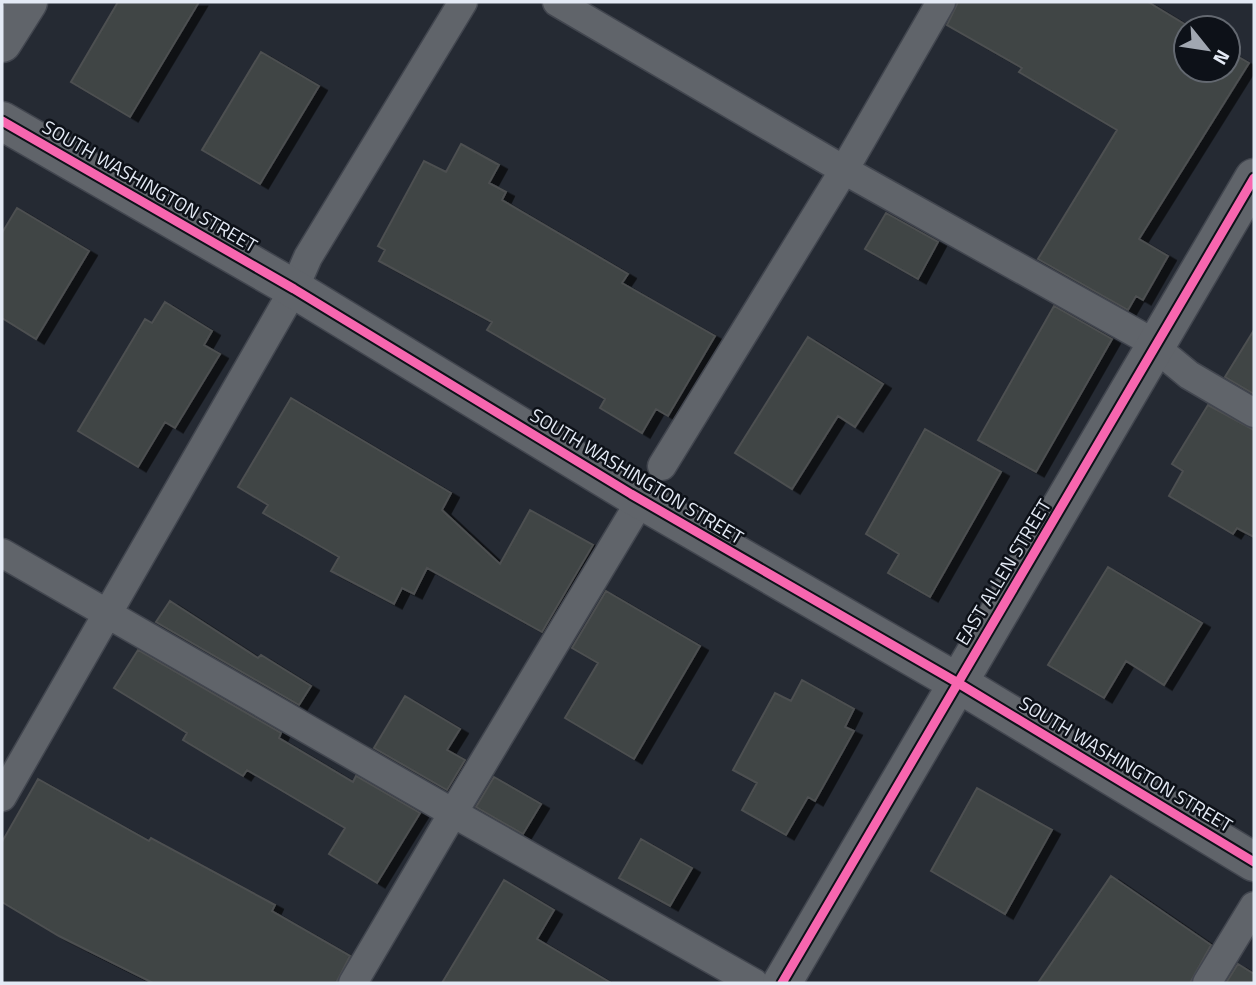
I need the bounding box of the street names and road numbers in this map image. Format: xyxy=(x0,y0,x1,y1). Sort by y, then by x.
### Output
street label: SOUTH WASHINGTON STREET xyxy=(37,112,263,259)
street label: SOUTH WASHINGTON STREET xyxy=(525,400,749,551)
street label: EAST ALLEN STREET xyxy=(947,493,1058,650)
street label: SOUTH WASHINGTON STREET xyxy=(1014,688,1238,839)

